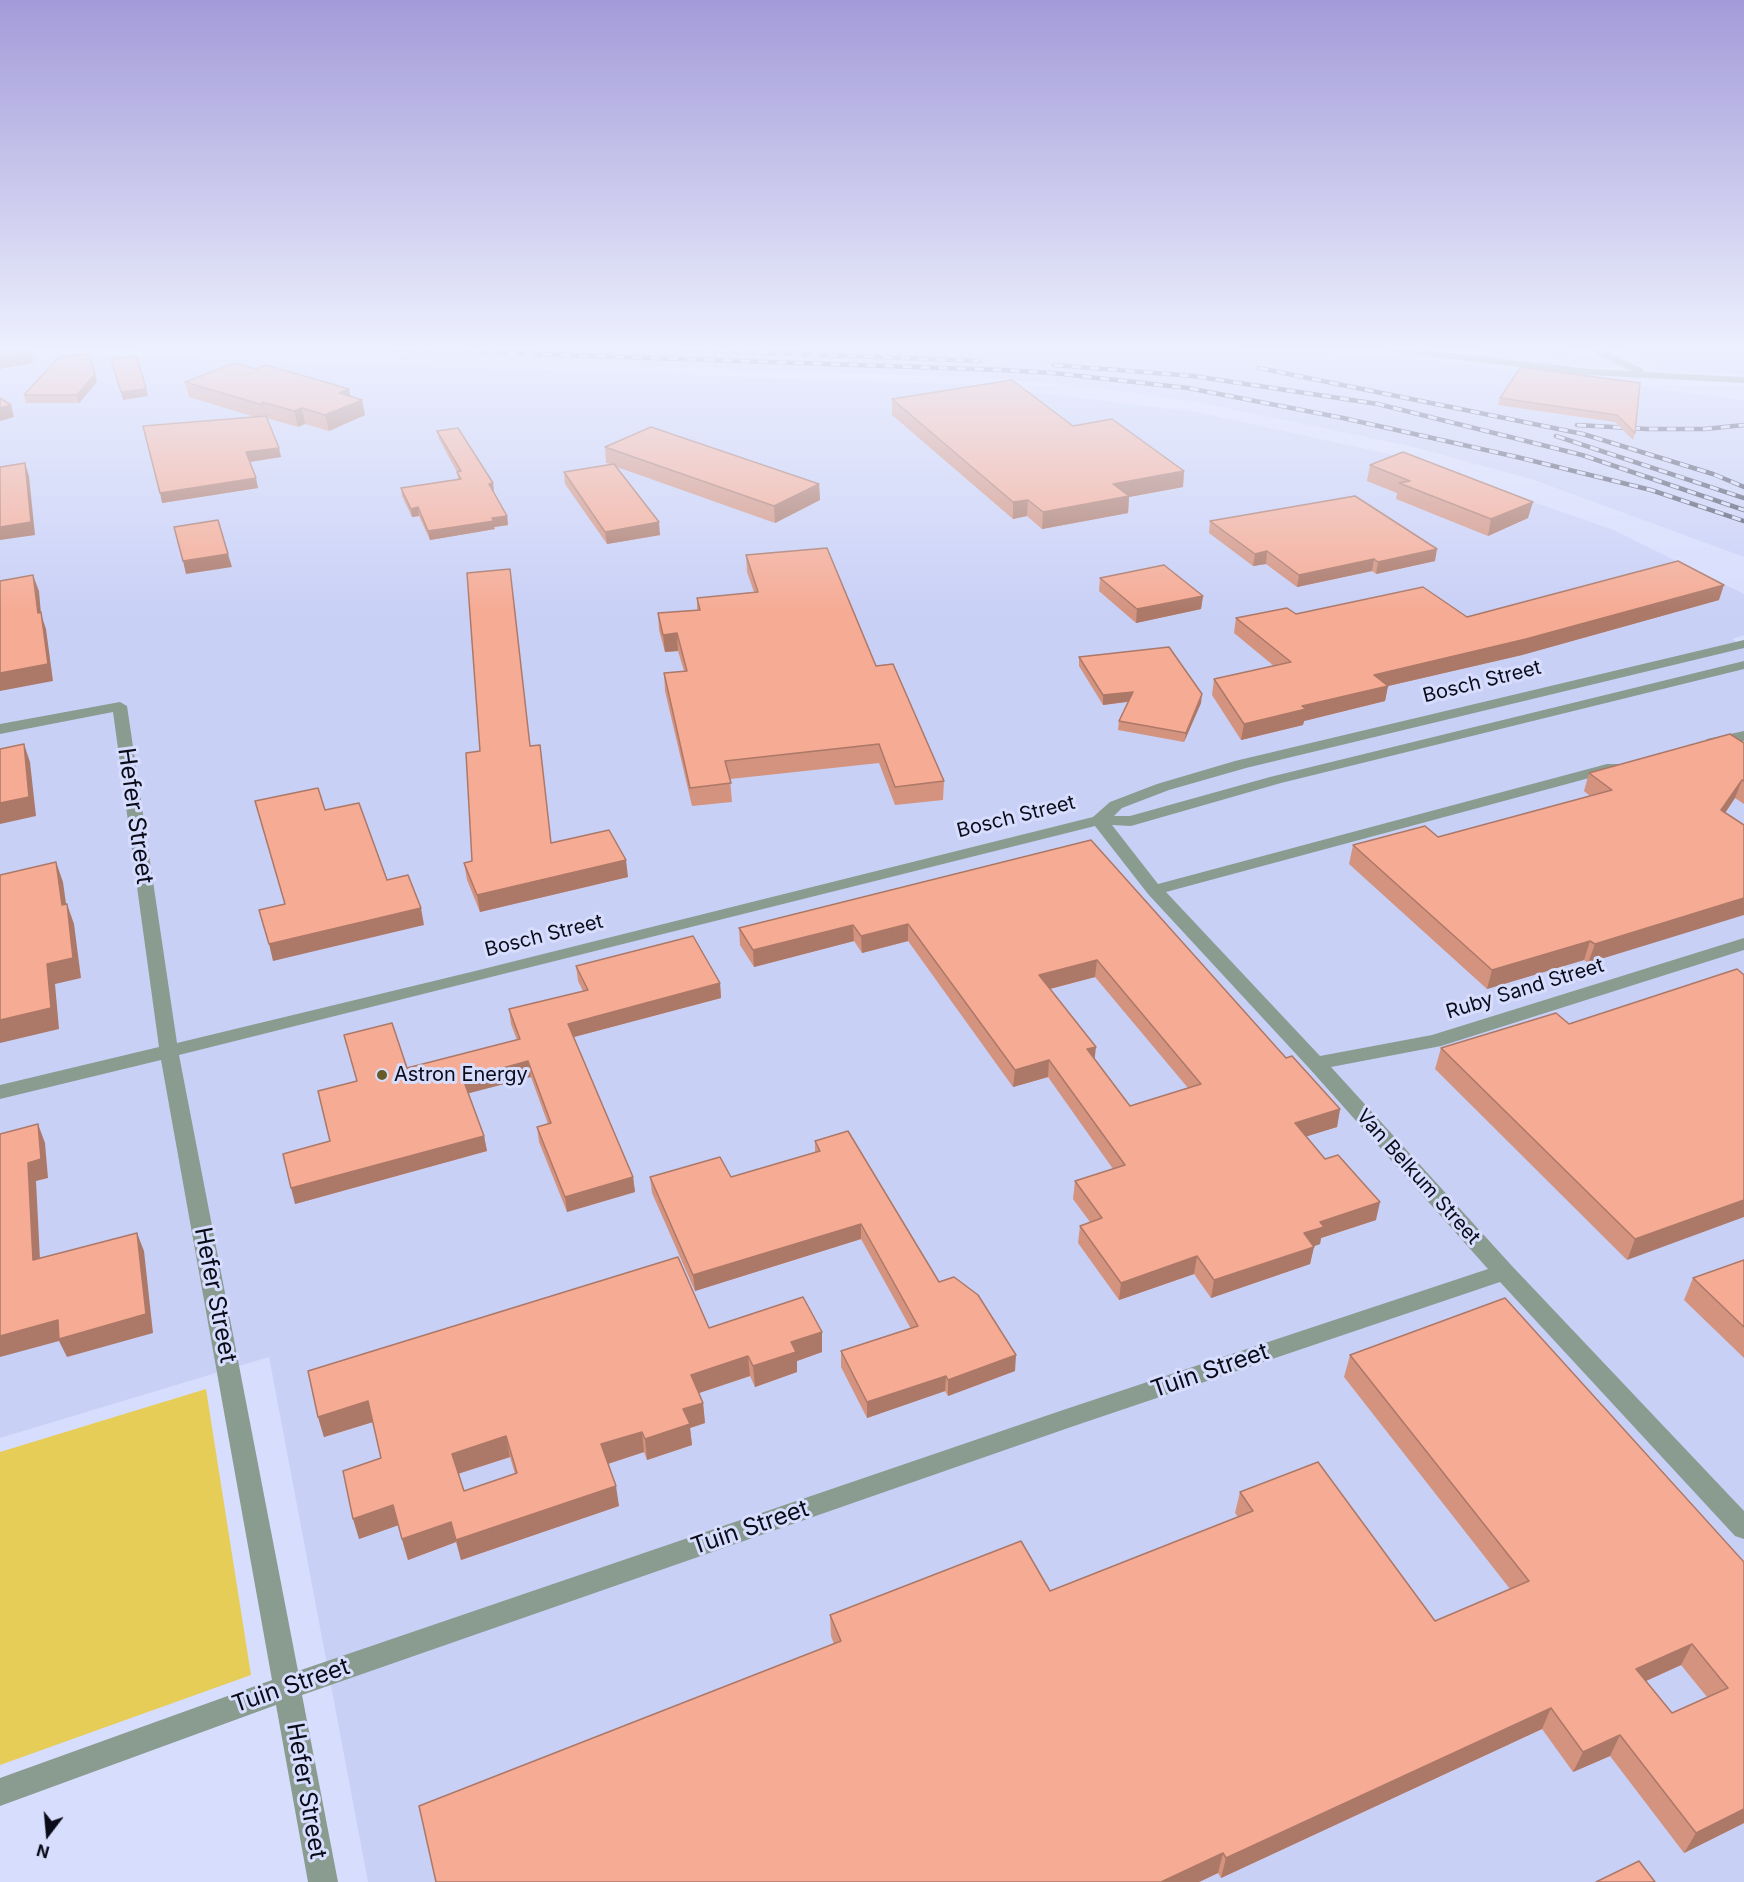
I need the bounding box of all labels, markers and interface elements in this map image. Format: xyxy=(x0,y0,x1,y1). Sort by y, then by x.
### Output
street label: Bosch Street xyxy=(1420,656,1544,708)
street label: Hefer Street xyxy=(111,746,159,886)
street label: Bosch Street xyxy=(954,791,1078,843)
street label: Bosch Street xyxy=(482,910,606,962)
street label: Ruby Sand Street xyxy=(1443,954,1607,1024)
place label: Astron Energy xyxy=(394,1063,528,1087)
marker: Astron Energy xyxy=(375,1068,389,1082)
street label: Van Belkum Street xyxy=(1351,1105,1485,1249)
street label: Hefer Street xyxy=(188,1225,242,1365)
street label: Tuin Street xyxy=(1147,1337,1273,1405)
street label: Tuin Street xyxy=(687,1494,813,1562)
street label: Tuin Street xyxy=(228,1652,354,1720)
street label: Hefer Street xyxy=(280,1721,332,1861)
north arrow xyxy=(18,1804,78,1864)
text: N xyxy=(34,1840,52,1863)

